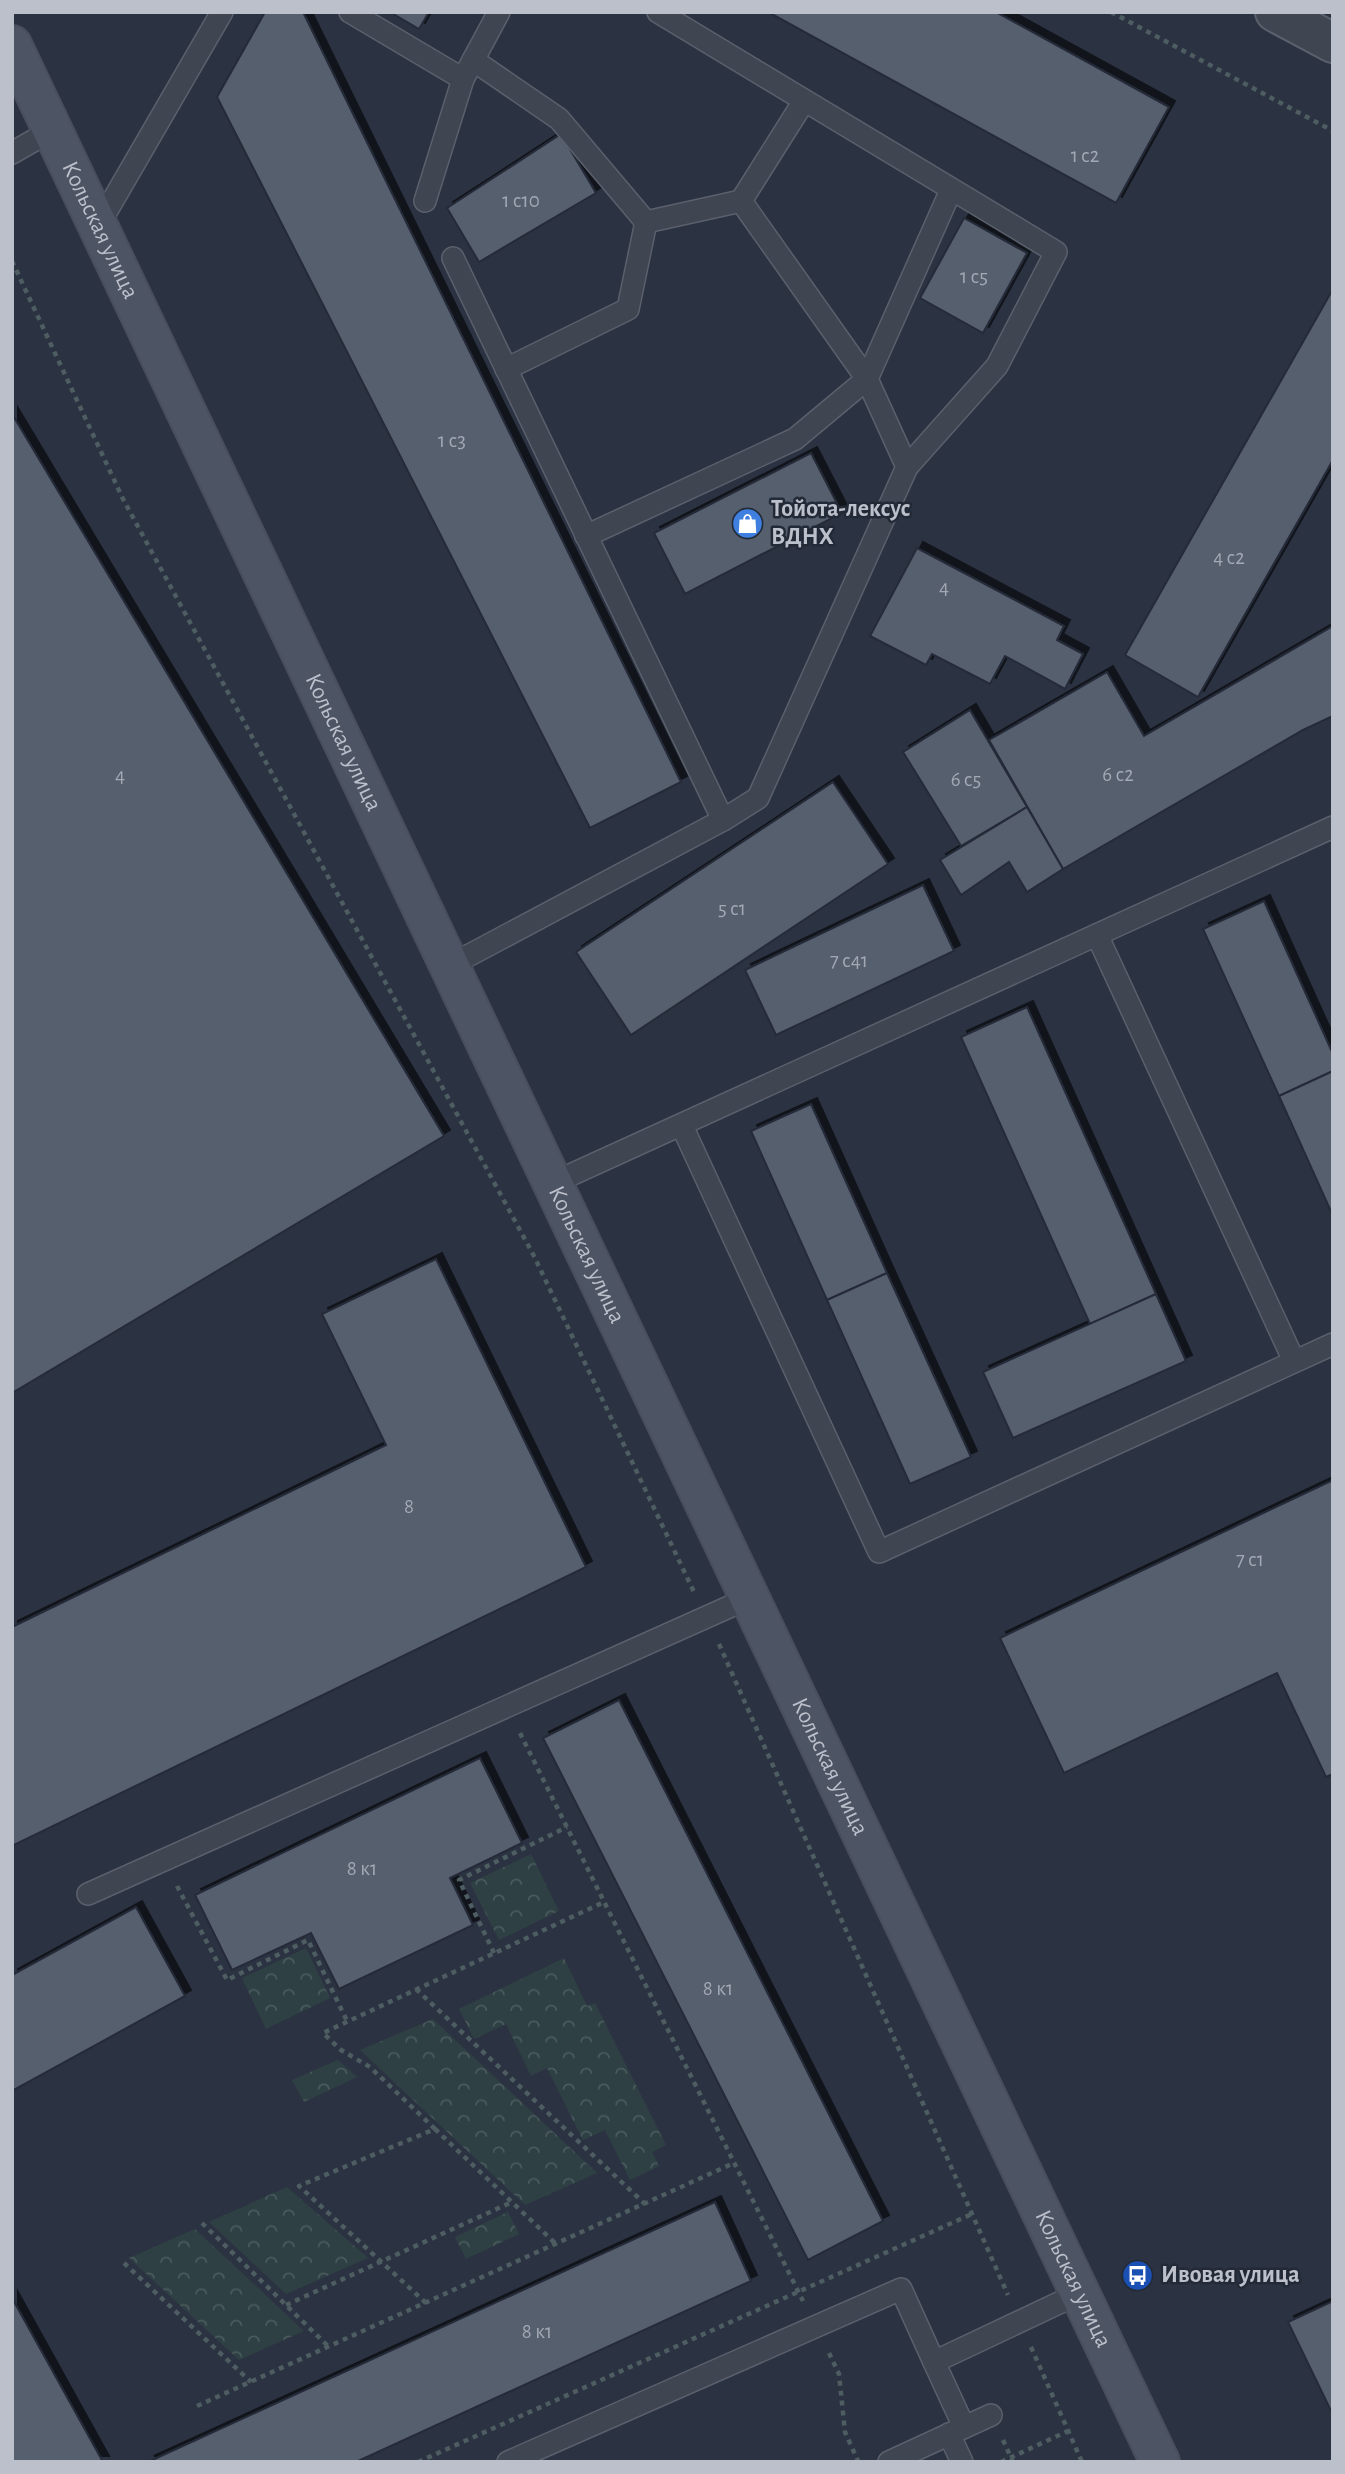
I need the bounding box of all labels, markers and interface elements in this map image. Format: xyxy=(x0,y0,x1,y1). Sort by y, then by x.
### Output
house number: 1 с2 xyxy=(1071,145,1099,166)
street label: Кольская улица xyxy=(57,158,143,303)
house number: 1 с10 xyxy=(502,190,540,211)
house number: 1 с5 xyxy=(960,266,988,287)
house number: 1 с3 xyxy=(438,430,466,451)
place label: Тойота-лексус ВДНХ xyxy=(771,497,911,549)
shop icon: Тойота-лексус ВДНХ xyxy=(731,506,765,540)
house number: 4 с2 xyxy=(1213,547,1245,568)
house number: 4 xyxy=(939,577,949,598)
street label: Кольская улица xyxy=(300,670,386,815)
house number: 6 с2 xyxy=(1102,764,1134,785)
house number: 4 xyxy=(115,765,125,786)
house number: 6 с5 xyxy=(951,769,981,790)
house number: 5 с1 xyxy=(718,898,746,919)
house number: 7 с41 xyxy=(830,950,868,971)
street label: Кольская улица xyxy=(544,1182,629,1327)
house number: 8 xyxy=(404,1496,414,1517)
house number: 7 с1 xyxy=(1236,1549,1264,1570)
street label: Кольская улица xyxy=(787,1694,873,1839)
house number: 8 к1 xyxy=(347,1858,377,1879)
house number: 8 к1 xyxy=(703,1978,733,1999)
street label: Кольская улица xyxy=(1030,2206,1116,2351)
bus stop icon: Ивовая улица xyxy=(1121,2258,1155,2292)
place label: Ивовая улица xyxy=(1161,2263,1300,2287)
house number: 8 к1 xyxy=(522,2321,552,2342)

